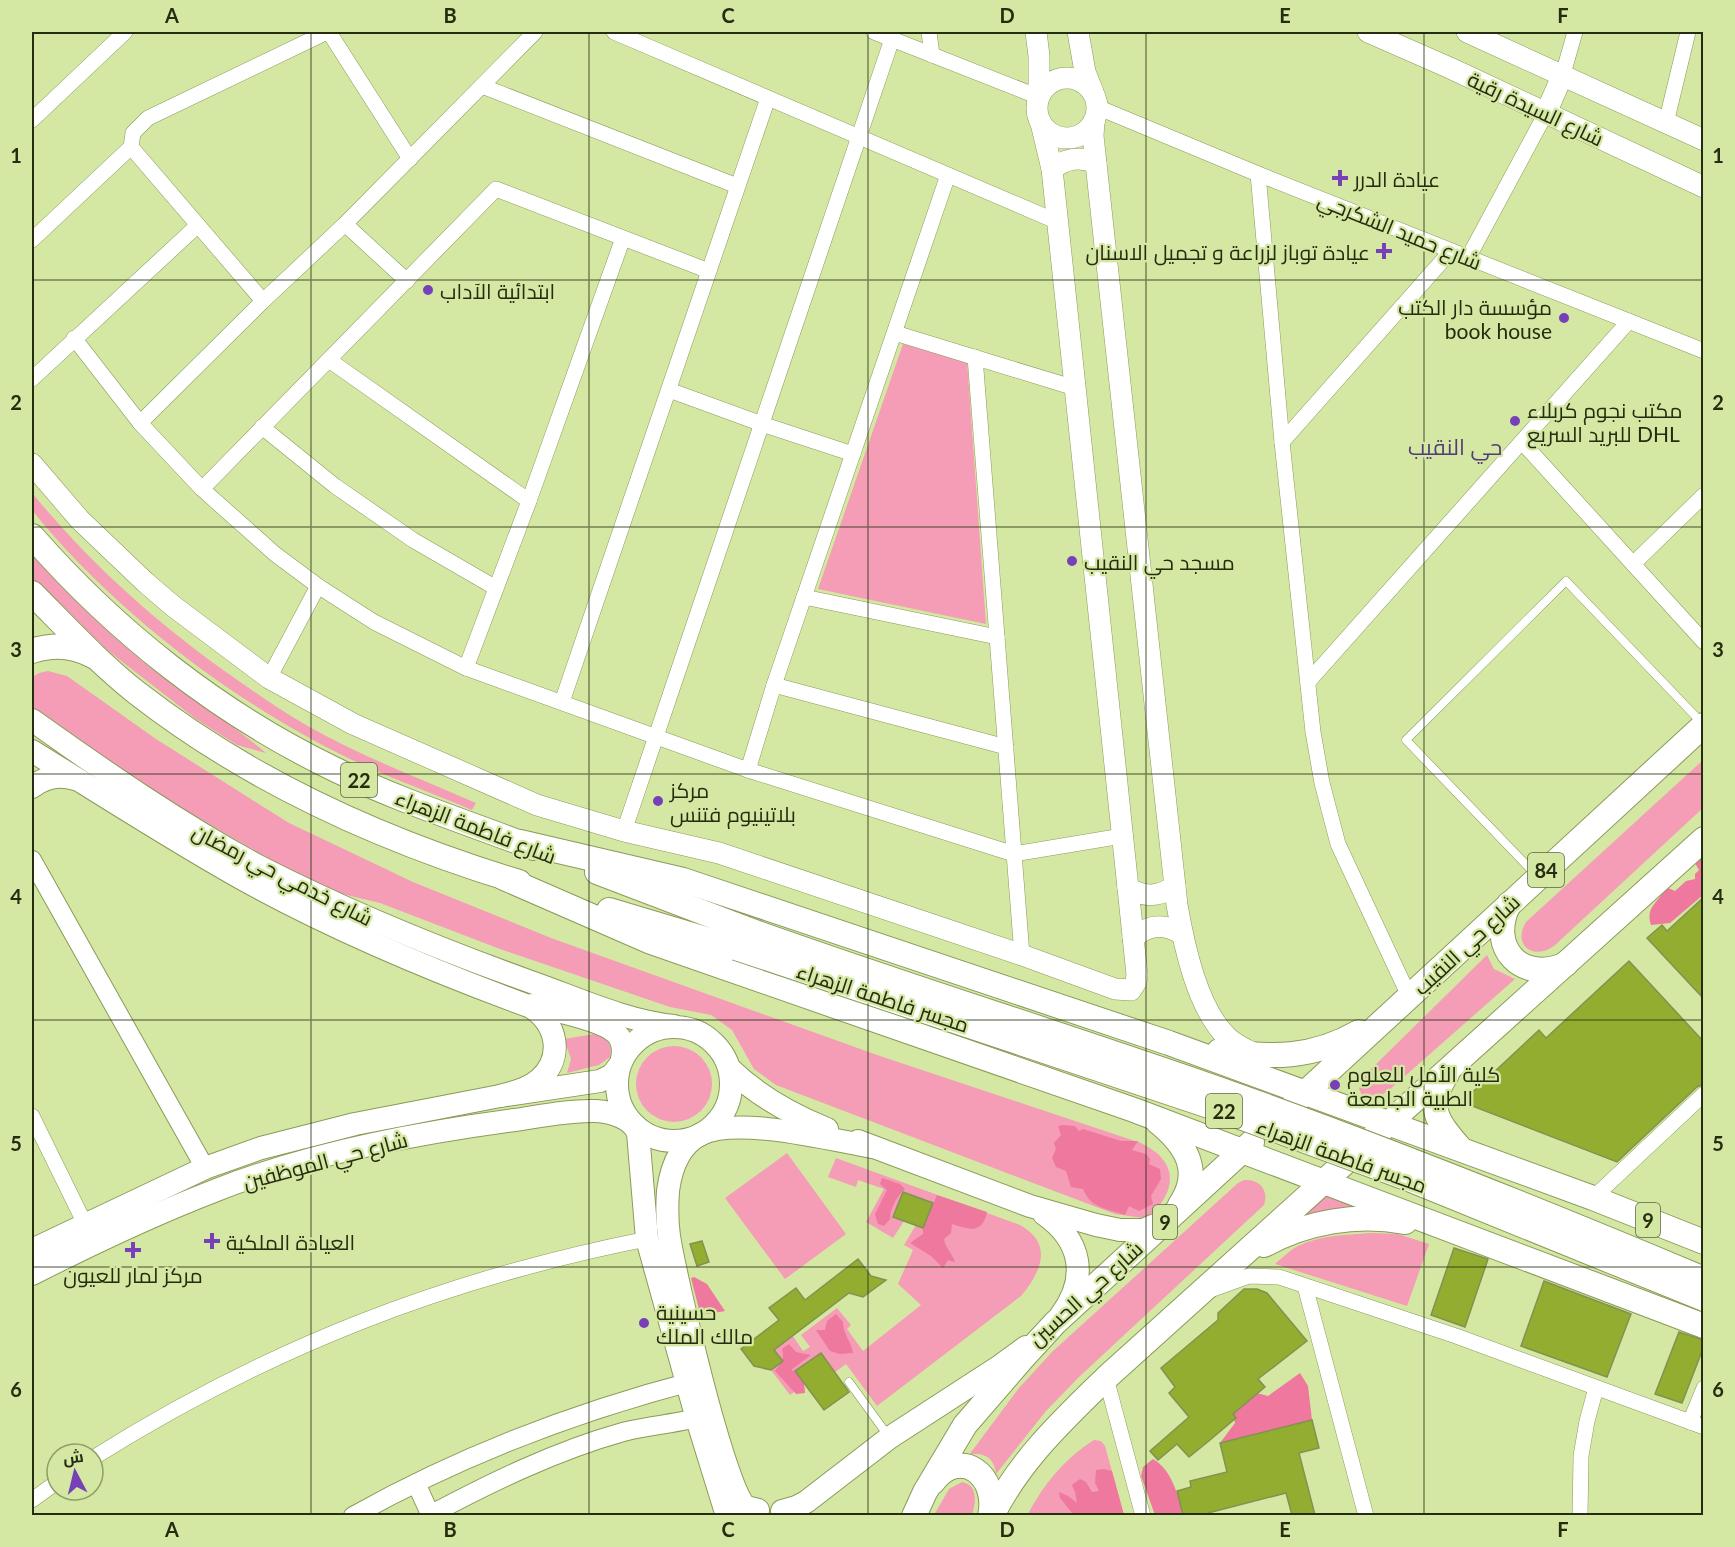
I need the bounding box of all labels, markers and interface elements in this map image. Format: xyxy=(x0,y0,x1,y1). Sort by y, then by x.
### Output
text: A xyxy=(164,3,179,27)
text: B xyxy=(443,3,457,27)
text: C xyxy=(721,3,735,27)
text: D xyxy=(999,3,1015,27)
text: E xyxy=(1279,3,1291,27)
text: F xyxy=(1557,3,1569,27)
street label: شارع السيدة رقية xyxy=(1463,66,1608,153)
text: 1 xyxy=(10,143,22,167)
text: 1 xyxy=(1712,143,1724,167)
place label: عيادة الدرر xyxy=(1353,166,1440,192)
marker: عيادة الدرر xyxy=(1331,169,1349,187)
street label: شارع حميد الشكرجي xyxy=(1313,186,1486,279)
place label: عيادة توباز لزراعة و تجميل الاسنان xyxy=(1085,239,1370,266)
marker: عيادة توباز لزراعة و تجميل الاسنان xyxy=(1375,242,1393,260)
place label: ابتدائية الآداب xyxy=(440,278,555,303)
marker: ابتدائية الآداب xyxy=(421,283,435,297)
place label: مؤسسة دار الكتب book house xyxy=(1398,294,1552,343)
marker: مؤسسة دار الكتب book house xyxy=(1557,311,1571,325)
text: 2 xyxy=(10,390,22,414)
text: 2 xyxy=(1712,390,1724,414)
place label: مكتب نجوم كربلاء للبريد السريع DHL xyxy=(1527,397,1682,449)
marker: مكتب نجوم كربلاء للبريد السريع DHL xyxy=(1508,414,1522,428)
district label: حي النقيب xyxy=(1408,433,1502,464)
place label: مسجد حي النقيب xyxy=(1084,549,1235,579)
marker: مسجد حي النقيب xyxy=(1065,554,1079,568)
text: 3 xyxy=(10,637,22,661)
text: 3 xyxy=(1712,637,1724,661)
road number: 22 xyxy=(341,763,377,797)
place label: مركز بلاتينيوم فتنس xyxy=(669,777,796,829)
street label: شارع فاطمة الزهراء xyxy=(391,784,560,871)
marker: مركز بلاتينيوم فتنس xyxy=(651,794,665,808)
street label: شارع خدمي حي رمضان xyxy=(186,818,377,935)
road number: 84 xyxy=(1528,853,1564,887)
text: 4 xyxy=(10,884,22,908)
text: 4 xyxy=(1712,884,1724,908)
street label: شارع حي النقيب xyxy=(1408,888,1528,1003)
street label: مجسر فاطمة الزهراء xyxy=(793,957,972,1038)
place label: كلية الأمل للعلوم الطبية الجامعة xyxy=(1347,1061,1500,1110)
marker: كلية الأمل للعلوم الطبية الجامعة xyxy=(1328,1078,1342,1092)
road number: 22 xyxy=(1206,1094,1242,1128)
street label: مجسر فاطمة الزهراء xyxy=(1253,1113,1431,1198)
street label: شارع حي الموظفين xyxy=(240,1126,411,1199)
text: 5 xyxy=(10,1131,22,1155)
text: 5 xyxy=(1712,1131,1724,1155)
road number: 9 xyxy=(1636,1203,1660,1237)
road number: 9 xyxy=(1153,1205,1177,1239)
place label: العيادة الملكية xyxy=(226,1229,355,1254)
marker: العيادة الملكية xyxy=(203,1232,221,1250)
street label: شارع حي الحسين xyxy=(1023,1235,1150,1354)
marker: مركز لمار للعيون xyxy=(124,1241,142,1259)
place label: مركز لمار للعيون xyxy=(63,1262,203,1289)
place label: حسينية مالك الملك xyxy=(656,1299,753,1348)
marker: حسينية مالك الملك xyxy=(637,1316,651,1330)
text: 6 xyxy=(10,1377,22,1401)
text: 6 xyxy=(1712,1377,1724,1401)
north arrow xyxy=(45,1442,105,1502)
text: ش xyxy=(62,1446,85,1468)
text: A xyxy=(164,1517,179,1541)
text: B xyxy=(443,1517,457,1541)
text: C xyxy=(721,1517,735,1541)
text: D xyxy=(999,1517,1015,1541)
text: E xyxy=(1279,1517,1291,1541)
text: F xyxy=(1557,1517,1569,1541)

